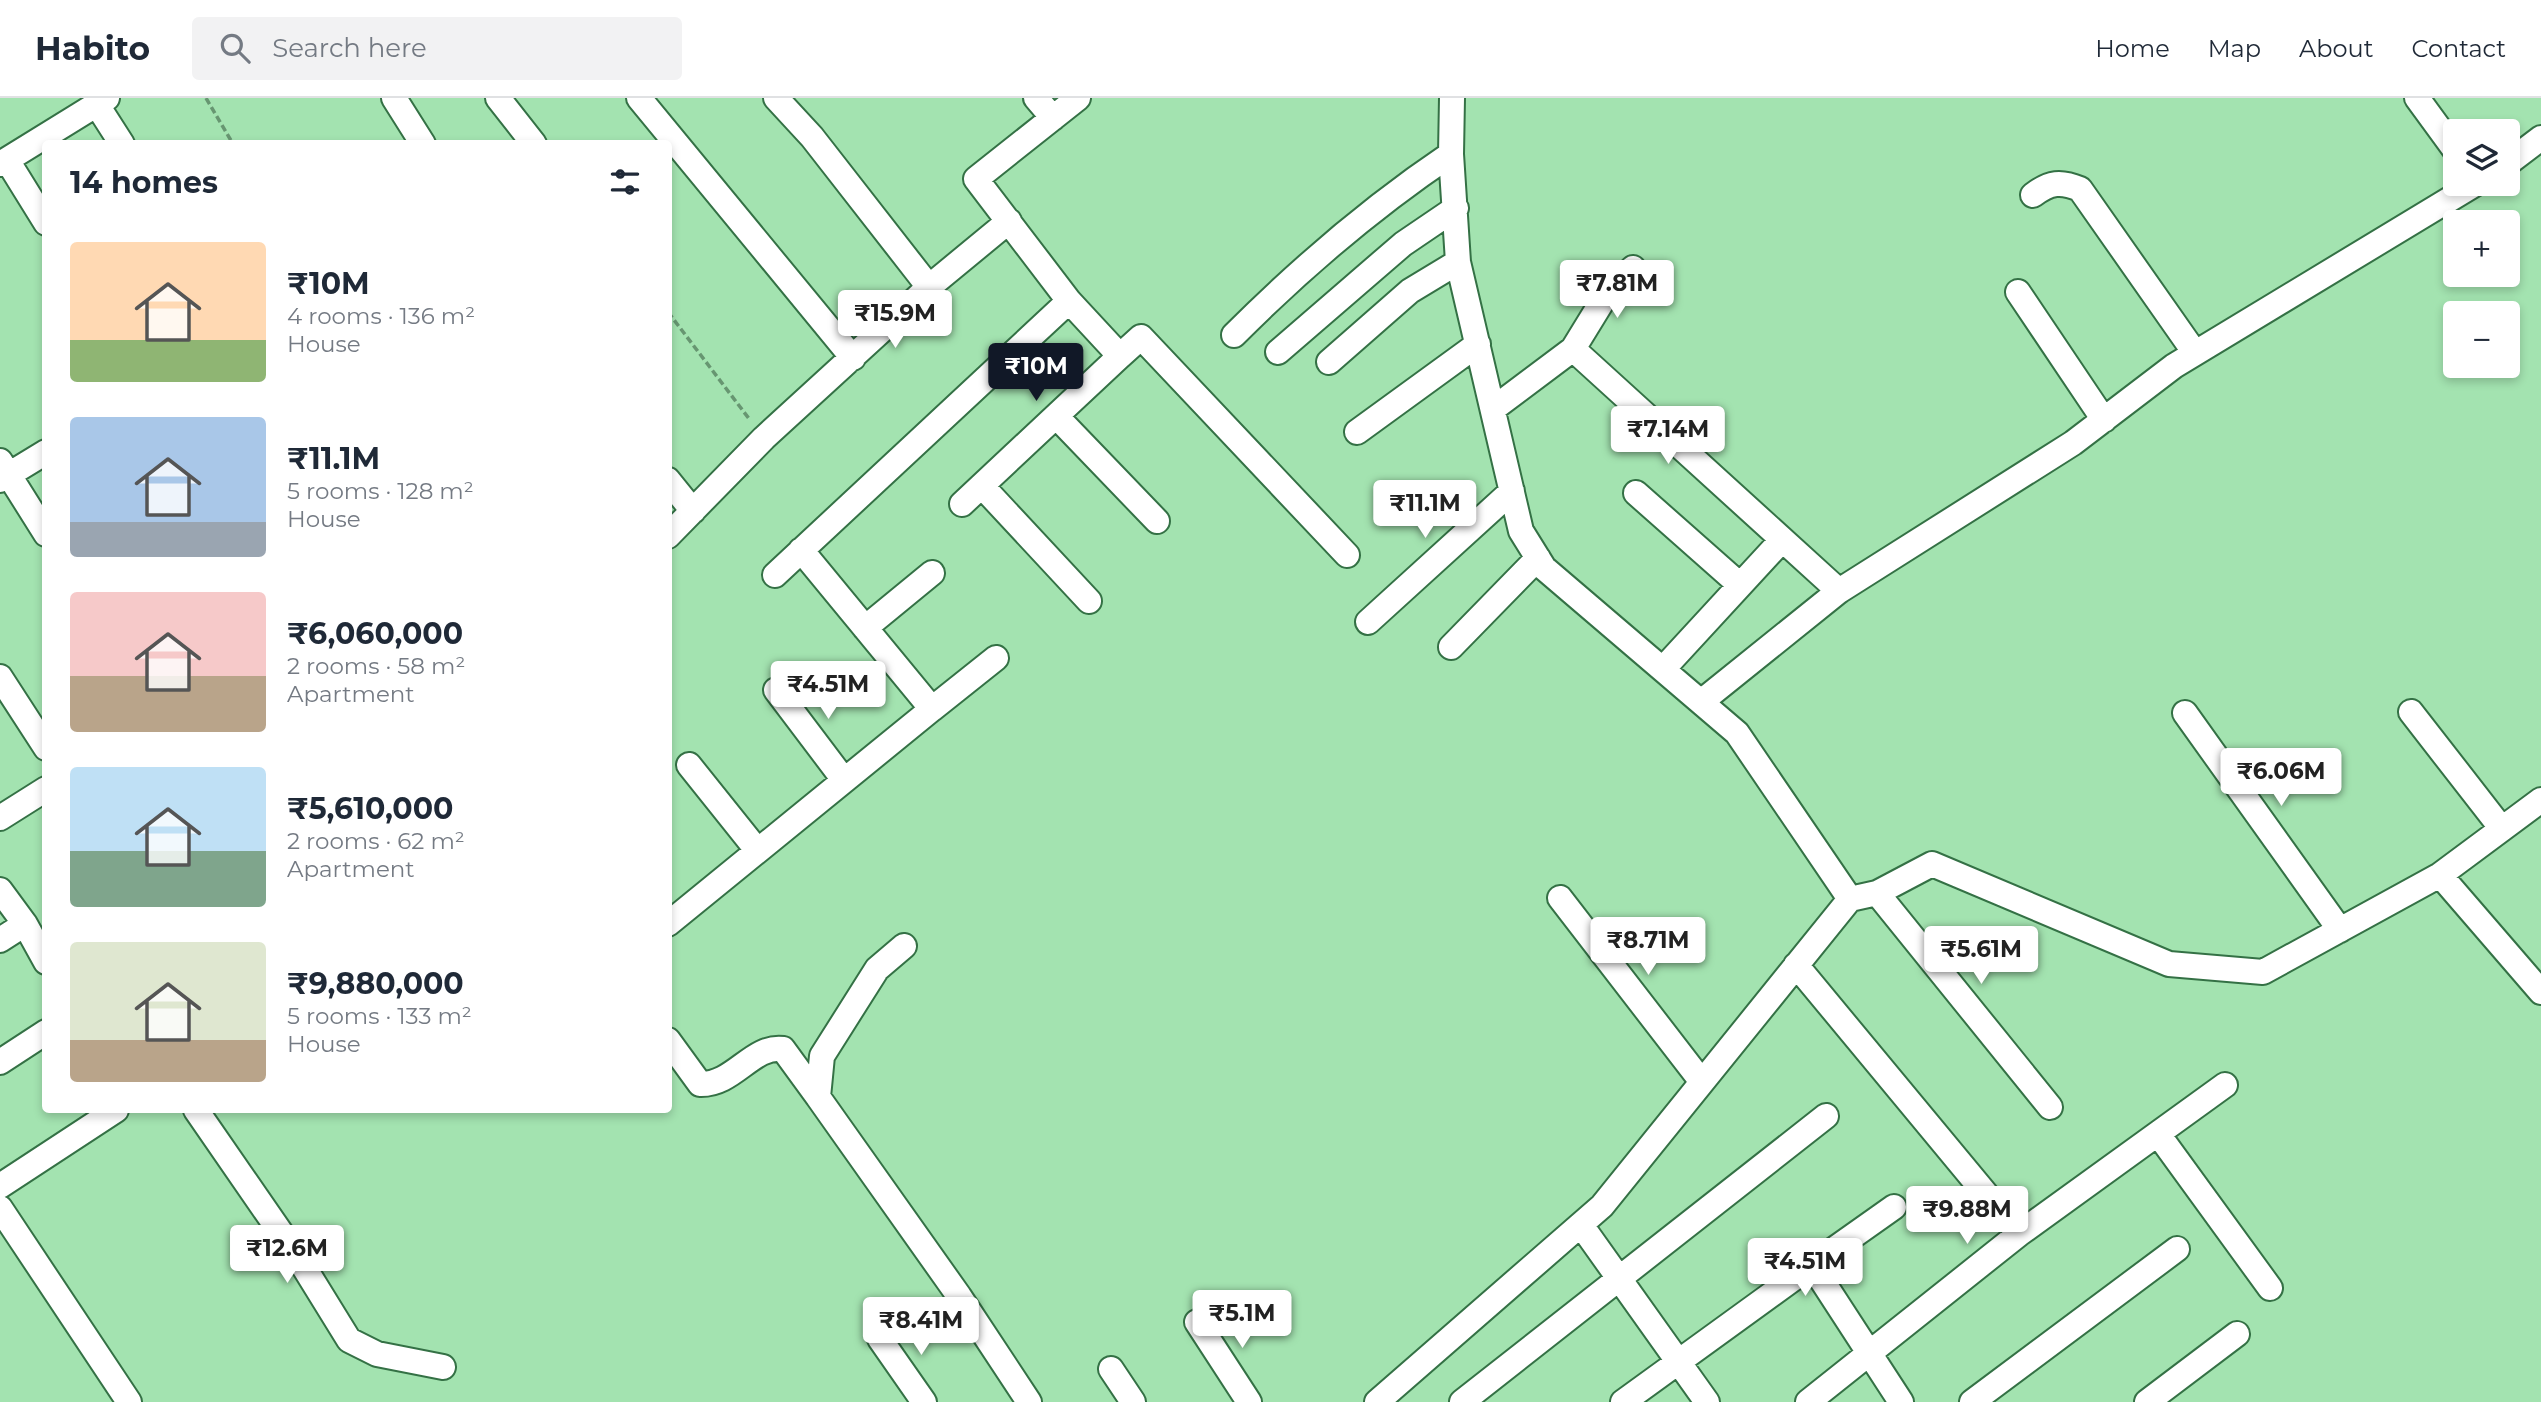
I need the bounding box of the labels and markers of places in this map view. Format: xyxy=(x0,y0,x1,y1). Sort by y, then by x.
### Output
pin: ₹7.81M xyxy=(1560,260,1674,320)
pin: ₹15.9M xyxy=(838,290,952,350)
pin: ₹10M xyxy=(995,344,1077,403)
pin: ₹7.14M xyxy=(1611,406,1725,466)
pin: ₹11.1M xyxy=(1368,480,1482,540)
pin: ₹4.51M xyxy=(771,662,885,721)
pin: ₹6.06M xyxy=(2224,748,2338,808)
pin: ₹8.71M xyxy=(1591,918,1705,977)
pin: ₹5.61M xyxy=(1924,926,2038,986)
pin: ₹9.88M xyxy=(1910,1186,2024,1246)
pin: ₹12.6M xyxy=(230,1226,344,1285)
pin: ₹4.51M xyxy=(1748,1238,1862,1298)
pin: ₹5.1M xyxy=(1193,1290,1291,1350)
pin: ₹8.41M xyxy=(864,1298,978,1357)

